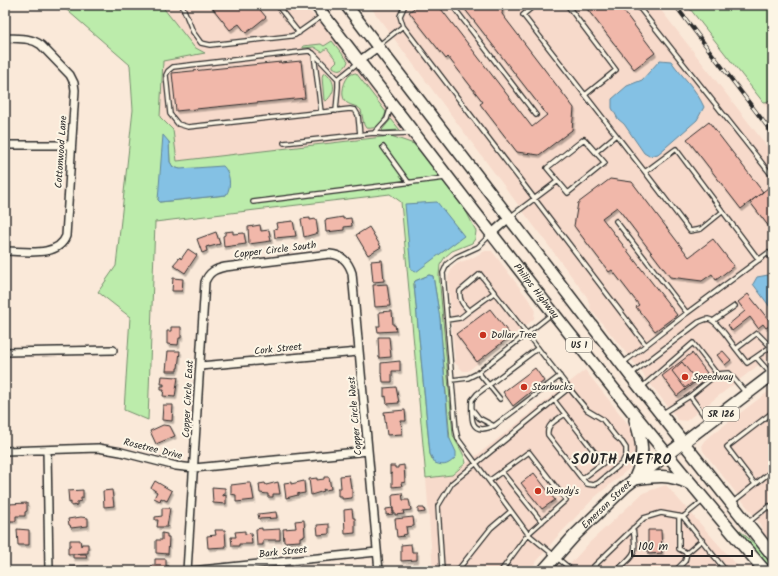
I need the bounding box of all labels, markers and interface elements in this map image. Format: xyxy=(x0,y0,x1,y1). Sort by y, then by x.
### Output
street label: Cottonwood Lane xyxy=(50,115,72,189)
street label: Copper Circle South xyxy=(233,237,317,263)
street label: Philips Highway xyxy=(509,260,563,322)
place label: Dollar Tree xyxy=(491,327,537,343)
marker: Dollar Tree xyxy=(478,330,488,340)
road number: US 1 xyxy=(566,338,592,352)
street label: Cork Street xyxy=(253,339,303,359)
street label: Copper Circle East xyxy=(178,360,198,438)
place label: Speedway xyxy=(693,369,734,385)
marker: Speedway xyxy=(680,372,690,382)
street label: Copper Circle West xyxy=(344,376,366,456)
place label: Starbucks xyxy=(532,379,573,395)
marker: Starbucks xyxy=(519,382,529,392)
road number: SR 126 xyxy=(703,407,739,421)
street label: Rosetree Drive xyxy=(122,434,185,464)
district label: SOUTH METRO xyxy=(572,449,672,471)
street label: Emerson Street xyxy=(578,476,635,533)
place label: Wendy's xyxy=(546,483,580,499)
marker: Wendy's xyxy=(533,486,543,496)
scale bar xyxy=(632,532,752,558)
text: 100 m xyxy=(638,537,669,556)
street label: Bark Street xyxy=(258,541,308,562)

